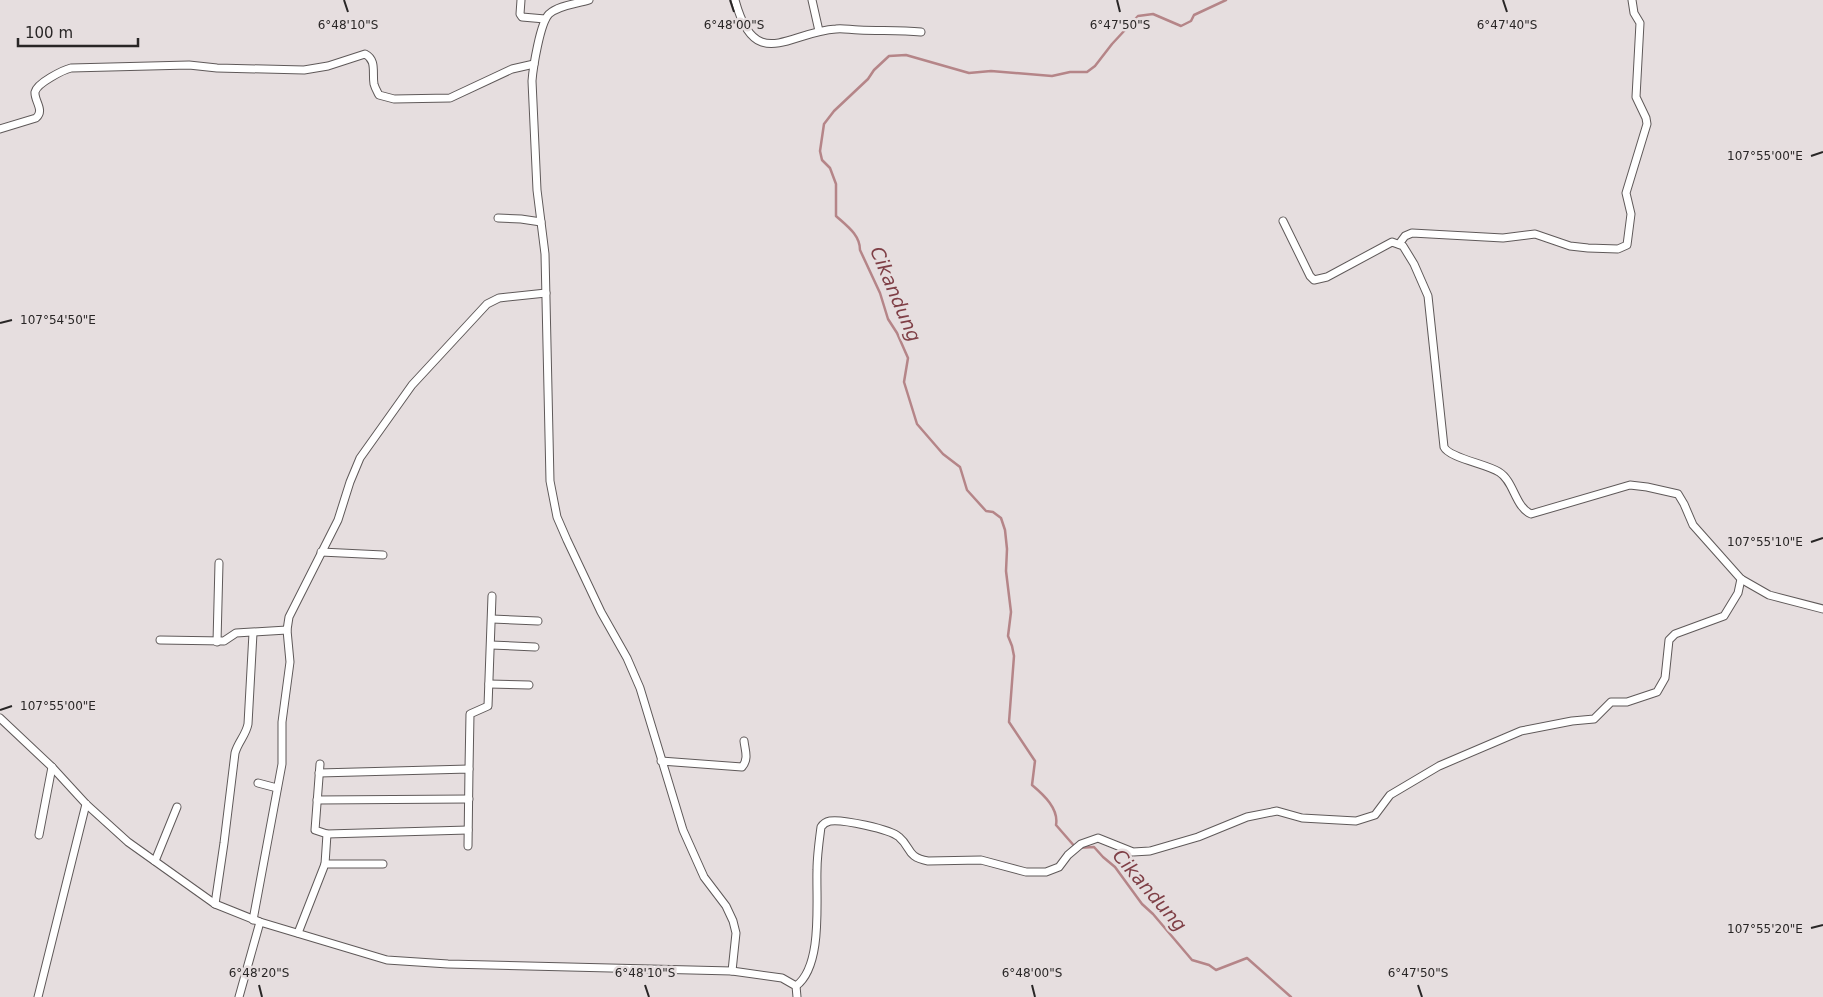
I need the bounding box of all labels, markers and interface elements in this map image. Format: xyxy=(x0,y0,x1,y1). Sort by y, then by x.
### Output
scale bar xyxy=(18,15,138,47)
text: 6°48'10"S xyxy=(318,18,378,32)
text: 6°48'00"S xyxy=(704,18,764,32)
text: 6°47'50"S xyxy=(1090,18,1150,32)
text: 6°47'40"S xyxy=(1477,18,1537,32)
text: 100 m xyxy=(25,24,73,42)
text: 107°55'00"E xyxy=(1727,149,1803,163)
water label: Cikandung xyxy=(866,243,926,345)
text: 107°54'50"E xyxy=(20,313,96,327)
text: 107°55'10"E xyxy=(1727,535,1803,549)
text: 107°55'00"E xyxy=(20,699,96,713)
water label: Cikandung xyxy=(1108,844,1192,936)
text: 107°55'20"E xyxy=(1727,922,1803,936)
text: 6°48'20"S xyxy=(229,966,289,980)
text: 6°48'10"S xyxy=(615,966,675,980)
text: 6°48'00"S xyxy=(1002,966,1062,980)
text: 6°47'50"S xyxy=(1388,966,1448,980)

